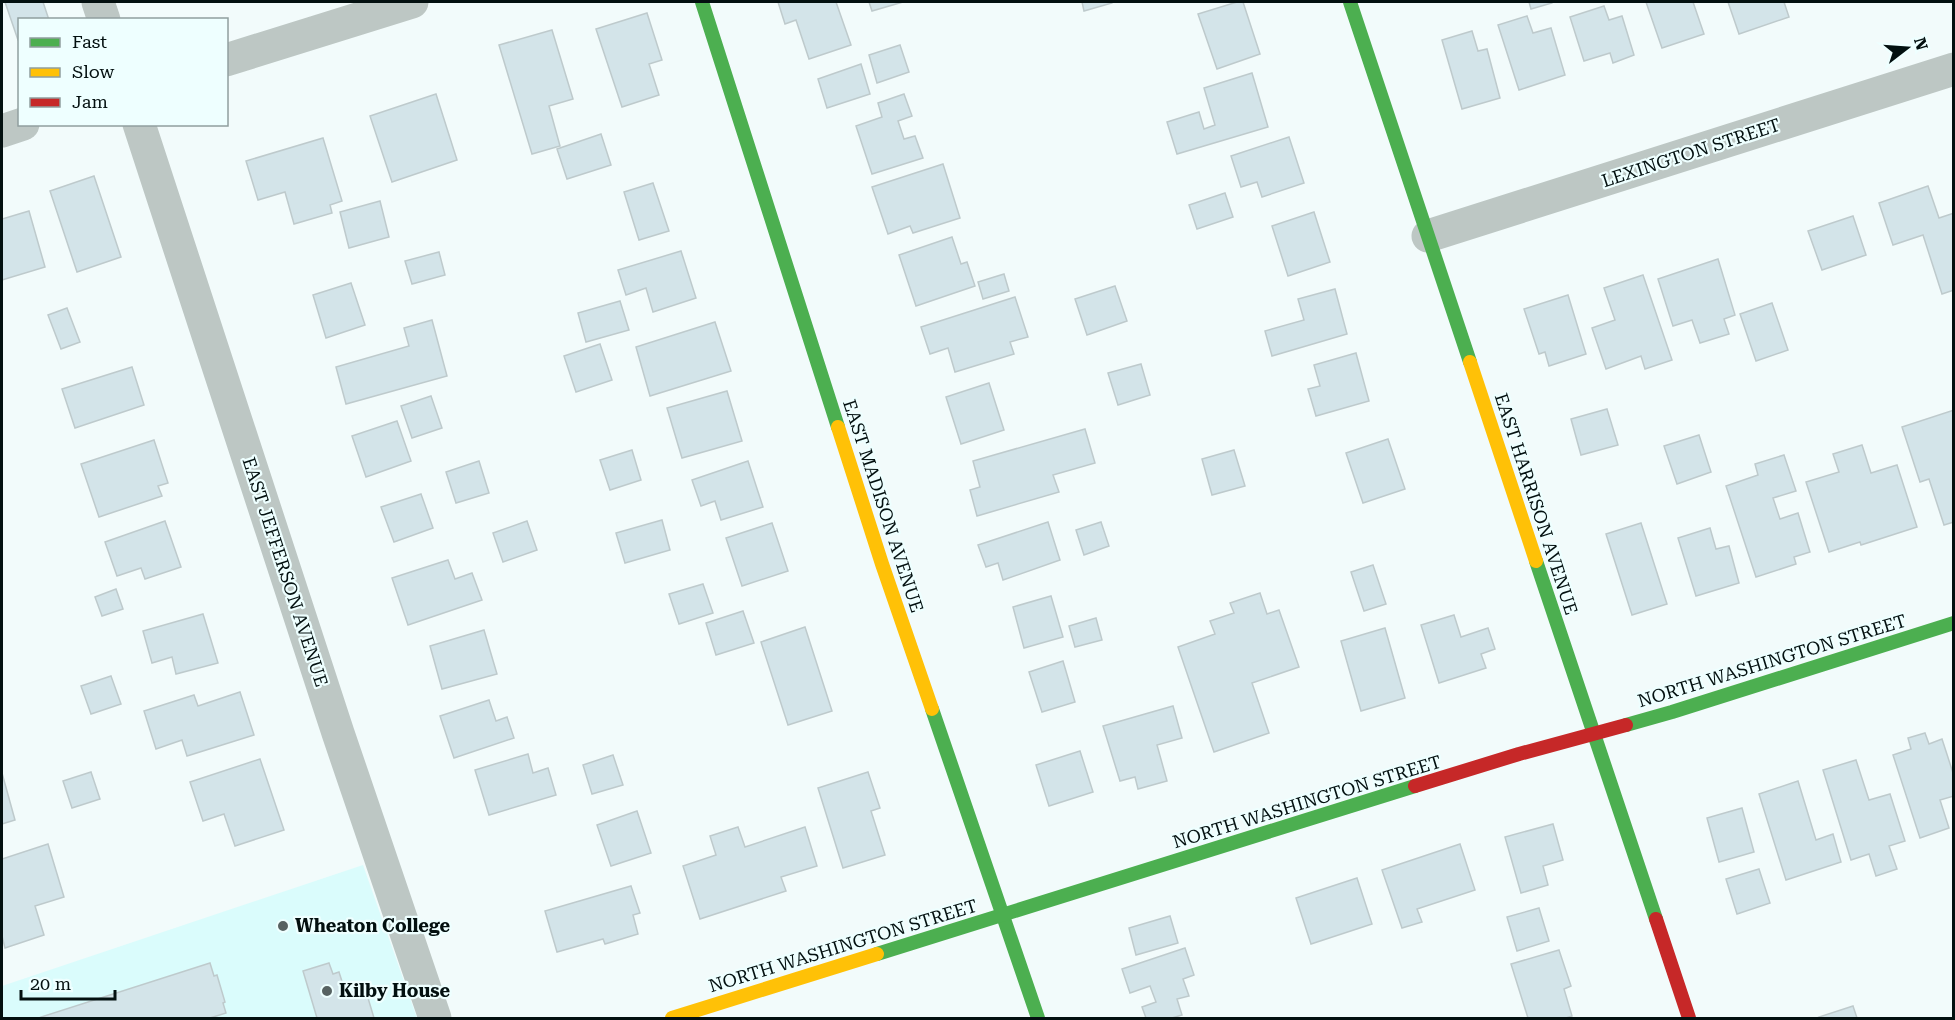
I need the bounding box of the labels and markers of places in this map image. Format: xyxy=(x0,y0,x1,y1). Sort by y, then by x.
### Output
place label: Wheaton College xyxy=(295,915,451,936)
marker: Wheaton College xyxy=(276,919,290,933)
place label: Kilby House xyxy=(339,980,451,1001)
marker: Kilby House xyxy=(320,984,334,998)

